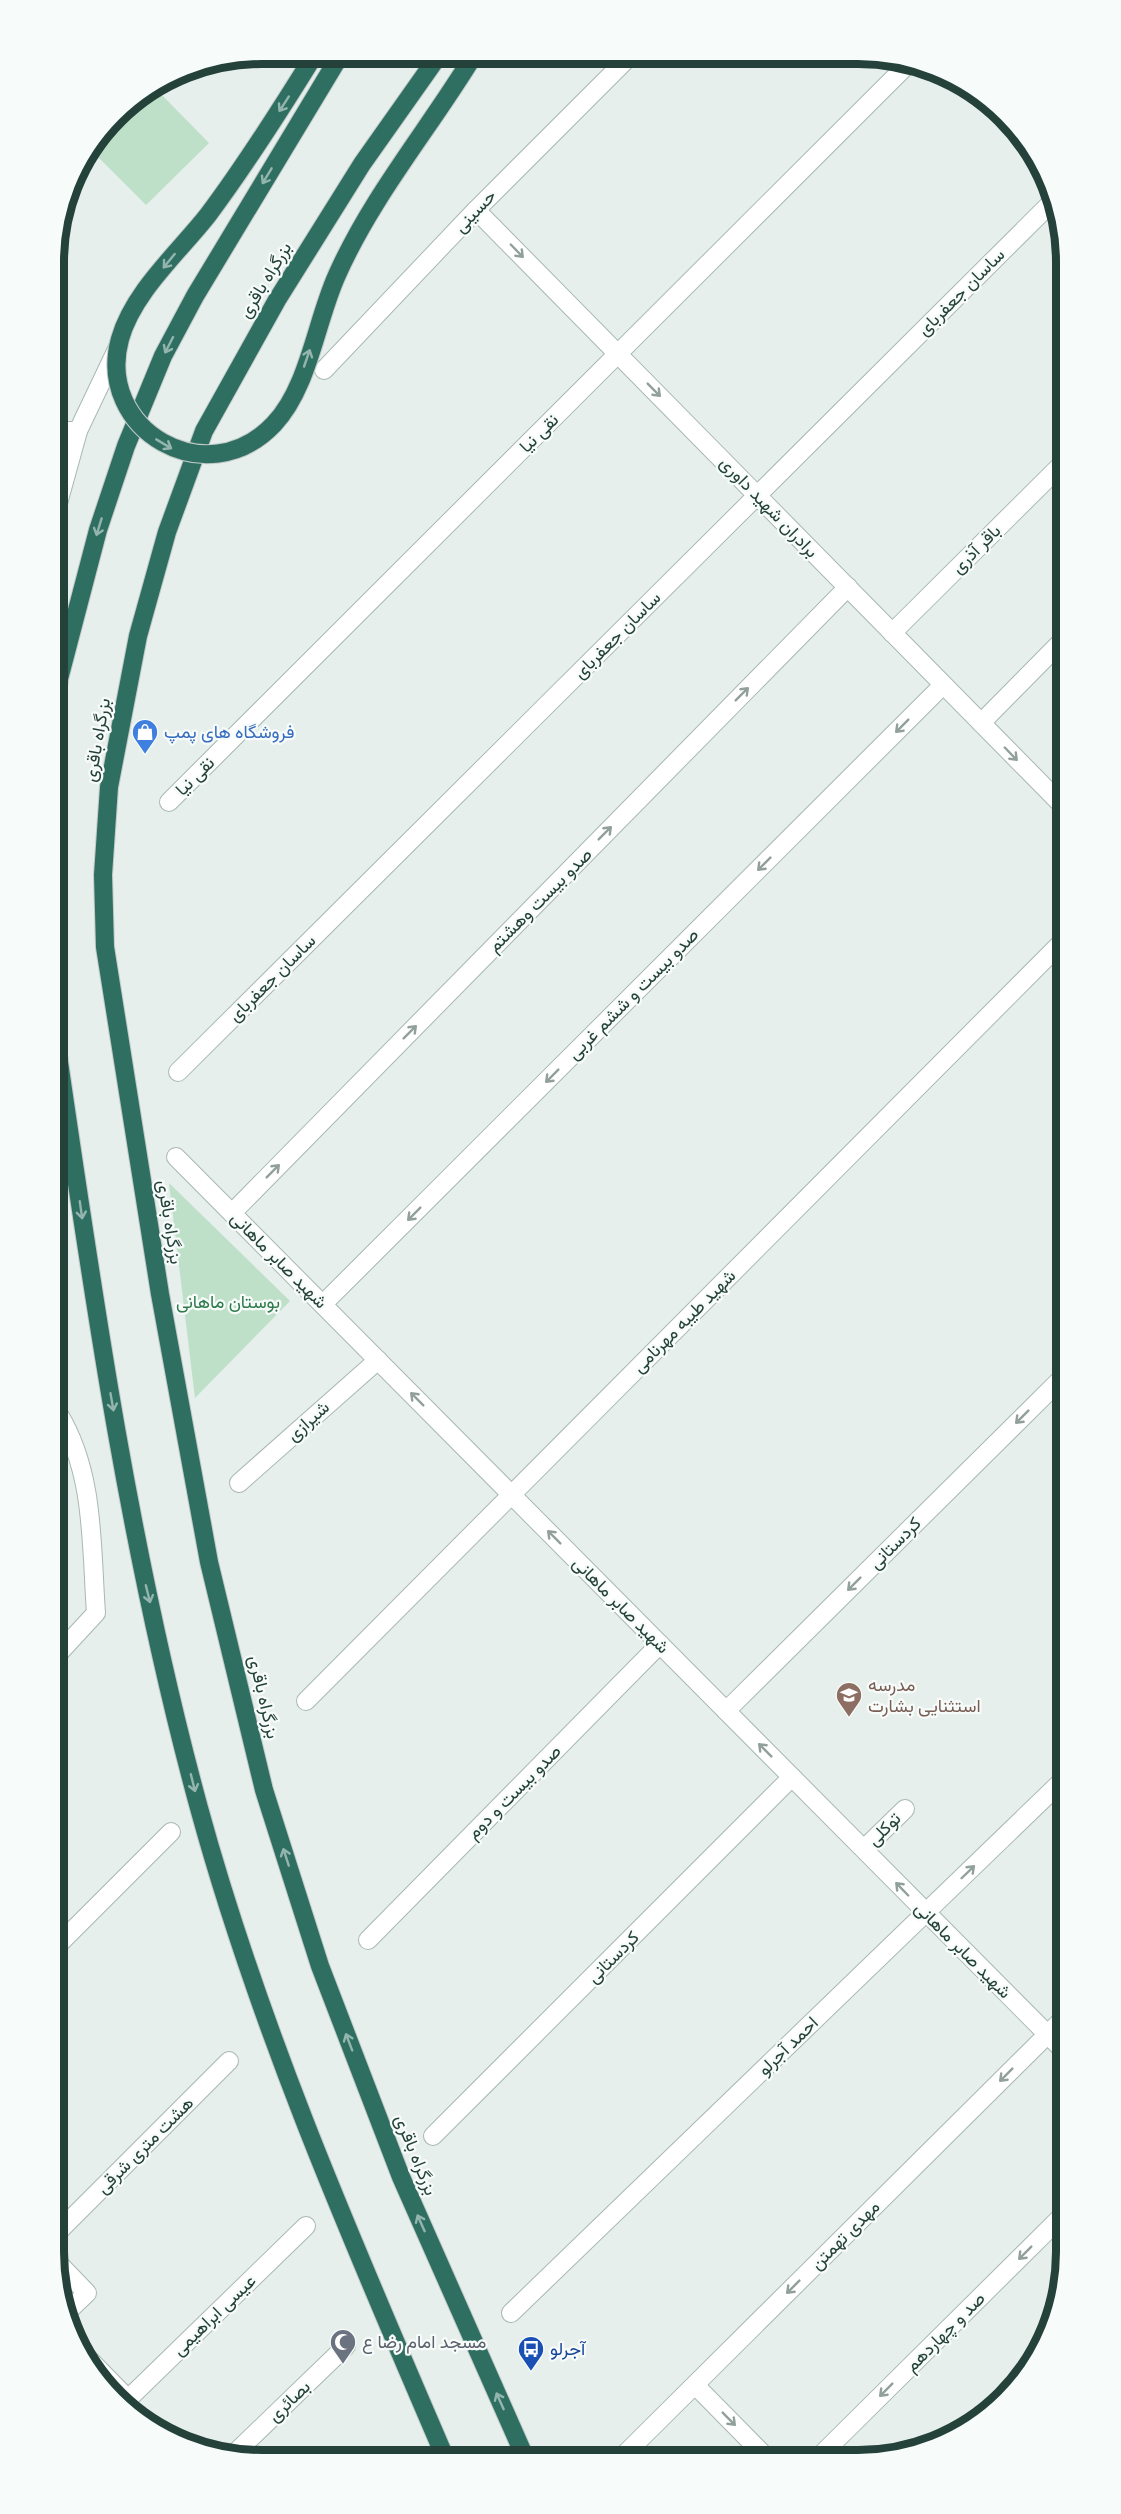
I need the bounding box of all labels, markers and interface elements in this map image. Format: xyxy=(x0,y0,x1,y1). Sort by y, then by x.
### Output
one-way arrow xyxy=(278,95,290,111)
one-way arrow xyxy=(261,167,273,184)
street label: حسینی xyxy=(449,185,501,237)
street label: بزرگراه باقری xyxy=(234,238,296,322)
one-way arrow xyxy=(510,244,525,259)
street label: ساسان جعفربای xyxy=(913,244,1009,340)
one-way arrow xyxy=(162,253,176,268)
one-way arrow xyxy=(163,336,175,353)
one-way arrow xyxy=(303,349,314,368)
one-way arrow xyxy=(647,383,661,398)
street label: نقی نیا xyxy=(515,409,563,457)
one-way arrow xyxy=(155,438,172,450)
street label: برادران شهید داوری xyxy=(715,452,823,562)
one-way arrow xyxy=(93,517,104,536)
street label: باقر آذری xyxy=(947,520,1005,578)
street label: ساسان جعفربای xyxy=(569,587,665,683)
one-way arrow xyxy=(735,687,750,702)
street label: بزرگراه باقری xyxy=(79,696,115,784)
shop icon: فروشگاه های پمپ xyxy=(130,717,160,755)
one-way arrow xyxy=(894,718,909,733)
place label: فروشگاه های پمپ xyxy=(164,721,295,744)
one-way arrow xyxy=(1004,747,1019,762)
street label: نقی نیا xyxy=(171,752,219,800)
one-way arrow xyxy=(598,826,613,841)
street label: صدو بیست وهشتم xyxy=(483,843,597,957)
one-way arrow xyxy=(756,856,771,871)
street label: صدو بیست و ششم غربی xyxy=(563,924,704,1065)
street label: ساسان جعفربای xyxy=(224,930,320,1026)
one-way arrow xyxy=(402,1025,417,1040)
one-way arrow xyxy=(544,1068,559,1083)
one-way arrow xyxy=(266,1164,280,1179)
street label: بزرگراه باقری xyxy=(152,1178,188,1266)
one-way arrow xyxy=(75,1199,86,1219)
one-way arrow xyxy=(406,1206,421,1221)
street label: شهید صابر ماهانی xyxy=(226,1207,332,1313)
street label: شهید طیبه مهرنامی xyxy=(628,1265,740,1377)
park label: بوستان ماهانی xyxy=(176,1291,280,1313)
one-way arrow xyxy=(409,1391,424,1406)
one-way arrow xyxy=(107,1392,118,1411)
street label: شیرازی xyxy=(282,1396,334,1446)
one-way arrow xyxy=(1015,1410,1029,1425)
street label: کردستانی xyxy=(864,1512,926,1574)
one-way arrow xyxy=(547,1530,562,1545)
street label: شهید صابر ماهانی xyxy=(568,1552,674,1658)
one-way arrow xyxy=(846,1577,861,1592)
one-way arrow xyxy=(142,1584,154,1603)
street label: بزرگراه باقری xyxy=(244,1653,284,1741)
place label: مدرسه استثنایی بشارت xyxy=(868,1674,981,1717)
school or university icon: مدرسه استثنایی بشارت xyxy=(834,1680,864,1718)
street label: صدو بیست و دوم xyxy=(462,1740,567,1845)
one-way arrow xyxy=(758,1743,773,1757)
one-way arrow xyxy=(188,1773,200,1792)
street label: توکلی xyxy=(862,1807,906,1851)
one-way arrow xyxy=(280,1848,291,1867)
one-way arrow xyxy=(960,1865,975,1879)
one-way arrow xyxy=(895,1881,910,1896)
street label: شهید صابر ماهانی xyxy=(910,1897,1016,2003)
street label: کردستانی xyxy=(582,1926,644,1988)
street label: احمد آجرلو xyxy=(753,2012,823,2080)
one-way arrow xyxy=(343,2033,354,2051)
one-way arrow xyxy=(998,2068,1013,2083)
street label: هشت متری شرقی xyxy=(92,2092,198,2198)
street label: بزرگراه باقری xyxy=(390,2112,442,2198)
street label: مهدی تهمتن xyxy=(806,2196,884,2274)
one-way arrow xyxy=(415,2214,427,2232)
one-way arrow xyxy=(1017,2245,1032,2260)
street label: عیسی ابراهیمی xyxy=(168,2270,260,2360)
one-way arrow xyxy=(786,2279,801,2294)
street label: صد و چهاردهم xyxy=(900,2287,990,2377)
mosque icon: مسجد امام رضا ع xyxy=(328,2327,358,2365)
place label: مسجد امام رضا ع xyxy=(362,2331,486,2354)
bus stop icon: آجرلو xyxy=(516,2334,546,2372)
place label: آجرلو xyxy=(550,2338,587,2360)
street label: بصائری xyxy=(263,2375,315,2427)
one-way arrow xyxy=(879,2383,894,2397)
one-way arrow xyxy=(494,2393,506,2411)
one-way arrow xyxy=(721,2412,736,2427)

